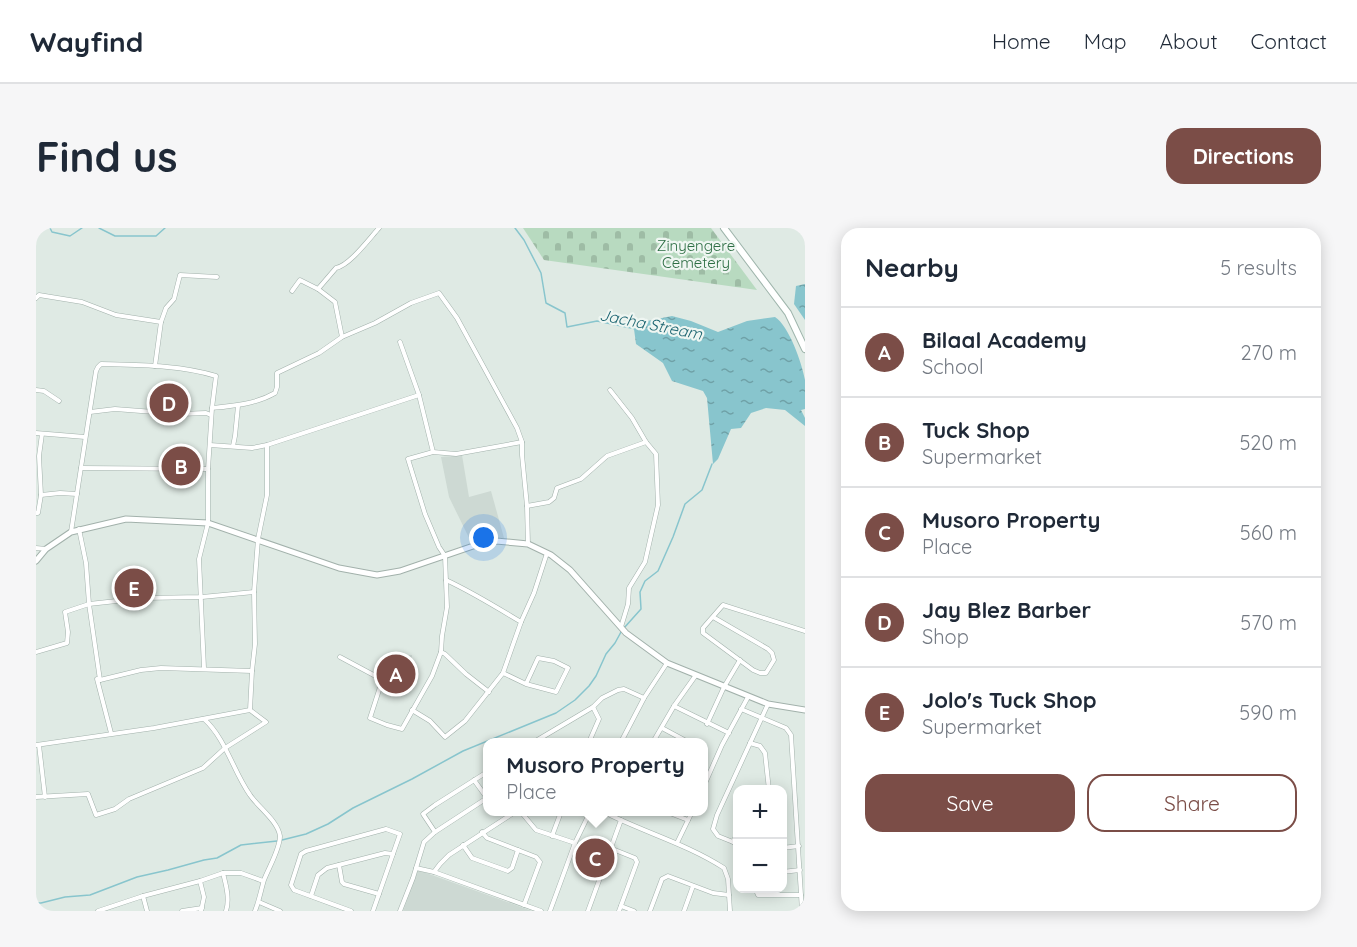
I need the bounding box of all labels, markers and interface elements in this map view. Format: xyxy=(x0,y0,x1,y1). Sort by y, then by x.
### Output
text: Wayfind xyxy=(30,24,143,59)
text: Home xyxy=(992,28,1051,54)
text: Map xyxy=(1084,28,1127,54)
text: About xyxy=(1160,28,1218,54)
text: Contact xyxy=(1251,28,1327,54)
button: Directions xyxy=(1166,128,1321,184)
text: Find us xyxy=(36,130,178,183)
park label: Zinyengere Cemetery xyxy=(657,236,735,272)
text: Nearby xyxy=(865,251,959,284)
text: 5 results xyxy=(1220,255,1297,280)
water label: Jacha Stream xyxy=(598,304,704,344)
text: Bilaal Academy xyxy=(922,326,1087,354)
text: A xyxy=(878,340,891,365)
text: 270 m xyxy=(1240,340,1297,365)
text: School xyxy=(922,354,984,379)
pin: D xyxy=(150,380,188,426)
text: Tuck Shop xyxy=(922,416,1030,444)
text: B xyxy=(878,430,891,455)
text: 520 m xyxy=(1239,430,1297,455)
pin: B xyxy=(162,444,200,488)
text: Supermarket xyxy=(922,444,1042,469)
text: Musoro Property xyxy=(922,506,1101,534)
text: C xyxy=(878,520,891,545)
text: 560 m xyxy=(1240,520,1297,545)
your location xyxy=(469,523,498,552)
text: Place xyxy=(922,534,972,559)
pin: E xyxy=(114,566,154,610)
text: Jay Blez Barber xyxy=(922,596,1091,624)
text: D xyxy=(877,610,892,635)
text: 570 m xyxy=(1240,610,1297,635)
text: Shop xyxy=(922,624,969,649)
pin: A xyxy=(376,652,416,696)
text: Jolo's Tuck Shop xyxy=(922,686,1096,714)
text: E xyxy=(879,700,890,725)
text: 590 m xyxy=(1239,700,1297,725)
text: Supermarket xyxy=(922,714,1042,739)
popup xyxy=(483,738,708,816)
text: Musoro Property xyxy=(506,751,685,779)
button: Save xyxy=(865,774,1075,832)
button: Share xyxy=(1087,774,1297,832)
text: Place xyxy=(506,779,557,804)
map controls xyxy=(733,785,787,893)
button: + xyxy=(733,785,787,839)
pin: C xyxy=(576,836,614,880)
button: − xyxy=(733,839,787,893)

